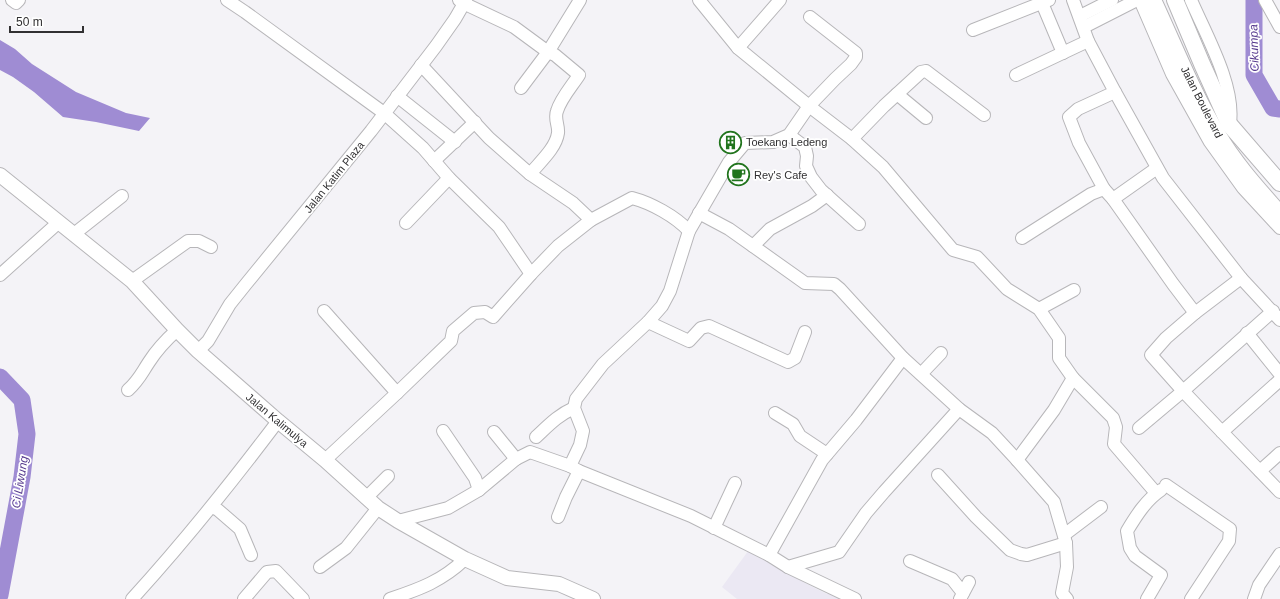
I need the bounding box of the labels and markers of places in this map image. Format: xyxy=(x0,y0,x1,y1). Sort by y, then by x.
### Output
building icon: Toekang Ledeng xyxy=(718,129,744,155)
place label: Toekang Ledeng xyxy=(746,136,827,148)
cafe icon: Rey's Cafe xyxy=(725,162,751,188)
place label: Rey's Cafe xyxy=(754,169,807,181)

